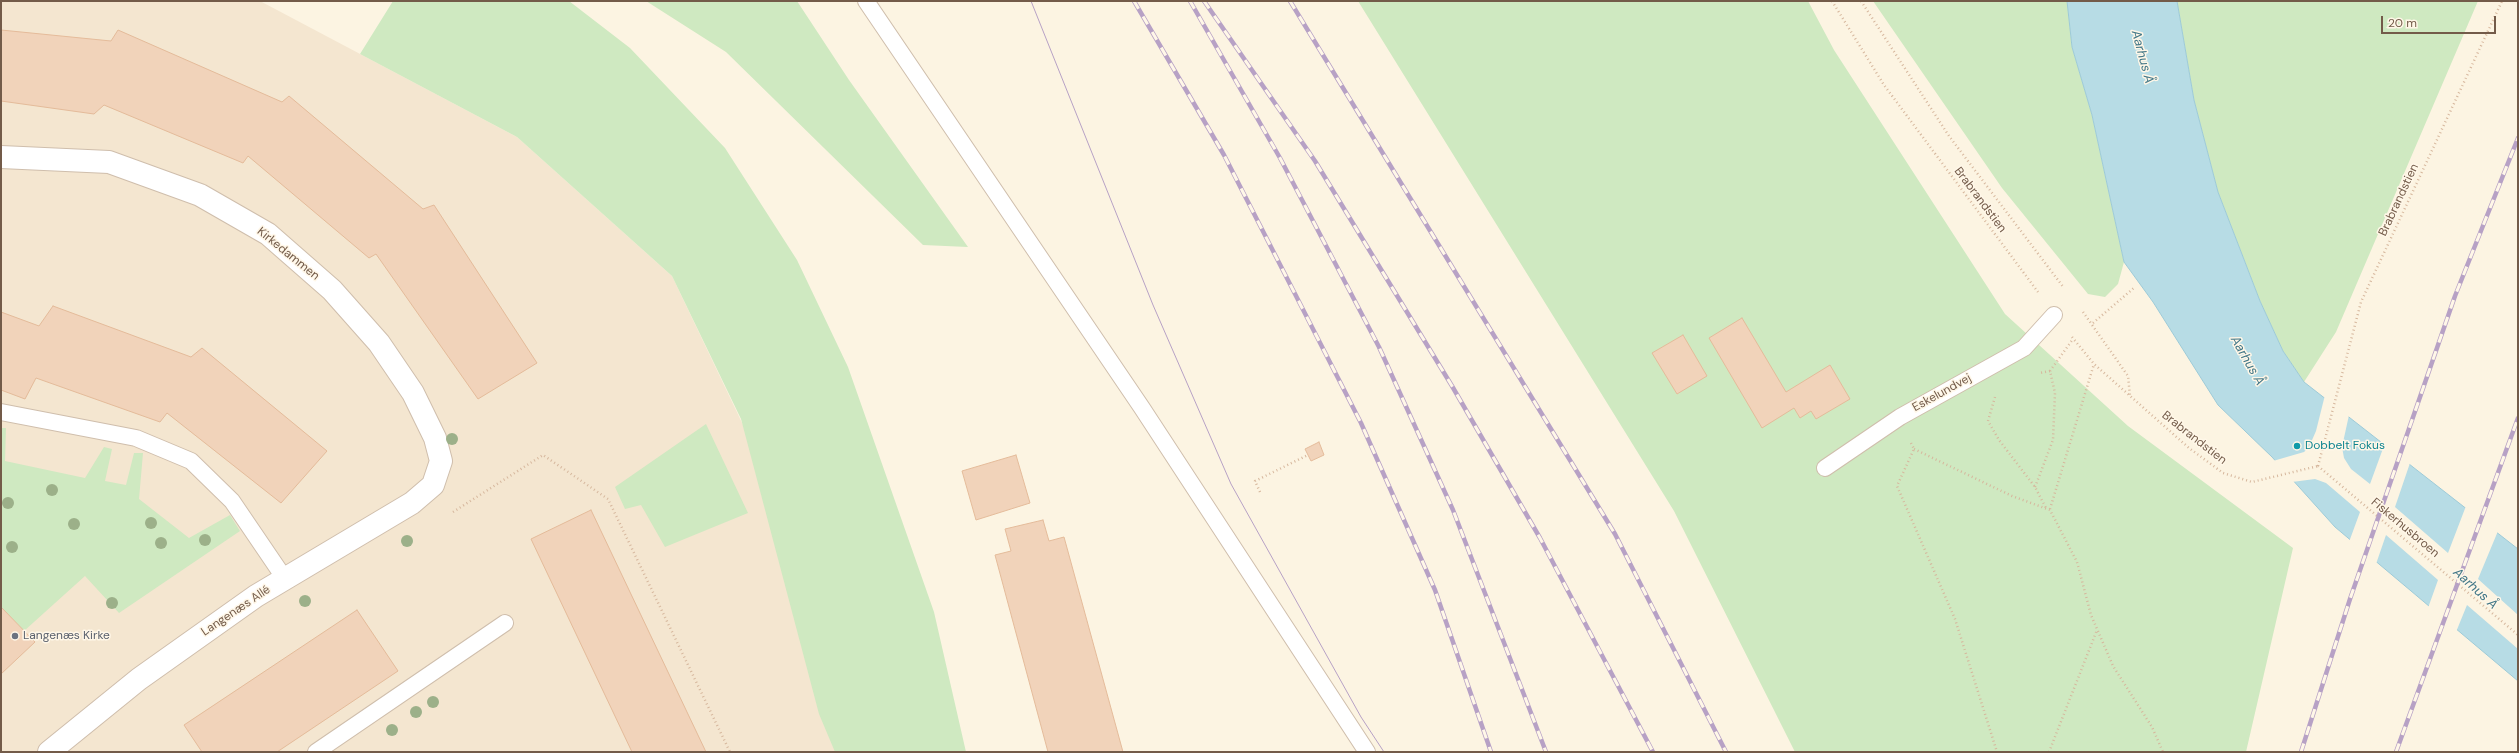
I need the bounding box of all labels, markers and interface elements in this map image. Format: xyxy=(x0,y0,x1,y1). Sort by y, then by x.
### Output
scale bar xyxy=(2383,8,2498,34)
text: 20 m xyxy=(2388,15,2417,31)
water label: Aarhus Å xyxy=(2127,29,2157,85)
street label: Brabrandstien xyxy=(2376,162,2422,238)
street label: Brabrandstien xyxy=(1951,164,2009,236)
street label: Kirkedammen xyxy=(254,225,322,283)
water label: Aarhus Å xyxy=(2227,334,2267,388)
street label: Eskelundvej xyxy=(1910,371,1974,415)
street label: Brabrandstien xyxy=(2159,408,2229,468)
place label: Dobbelt Fokus xyxy=(2305,439,2385,453)
marker: Dobbelt Fokus xyxy=(2292,441,2302,451)
street label: Fiskerhusbroen xyxy=(2368,495,2442,561)
water label: Aarhus Å xyxy=(2450,565,2500,613)
street label: Langenæs Allé xyxy=(199,583,273,639)
place label: Langenæs Kirke xyxy=(23,629,110,643)
marker: Langenæs Kirke xyxy=(10,631,20,641)

